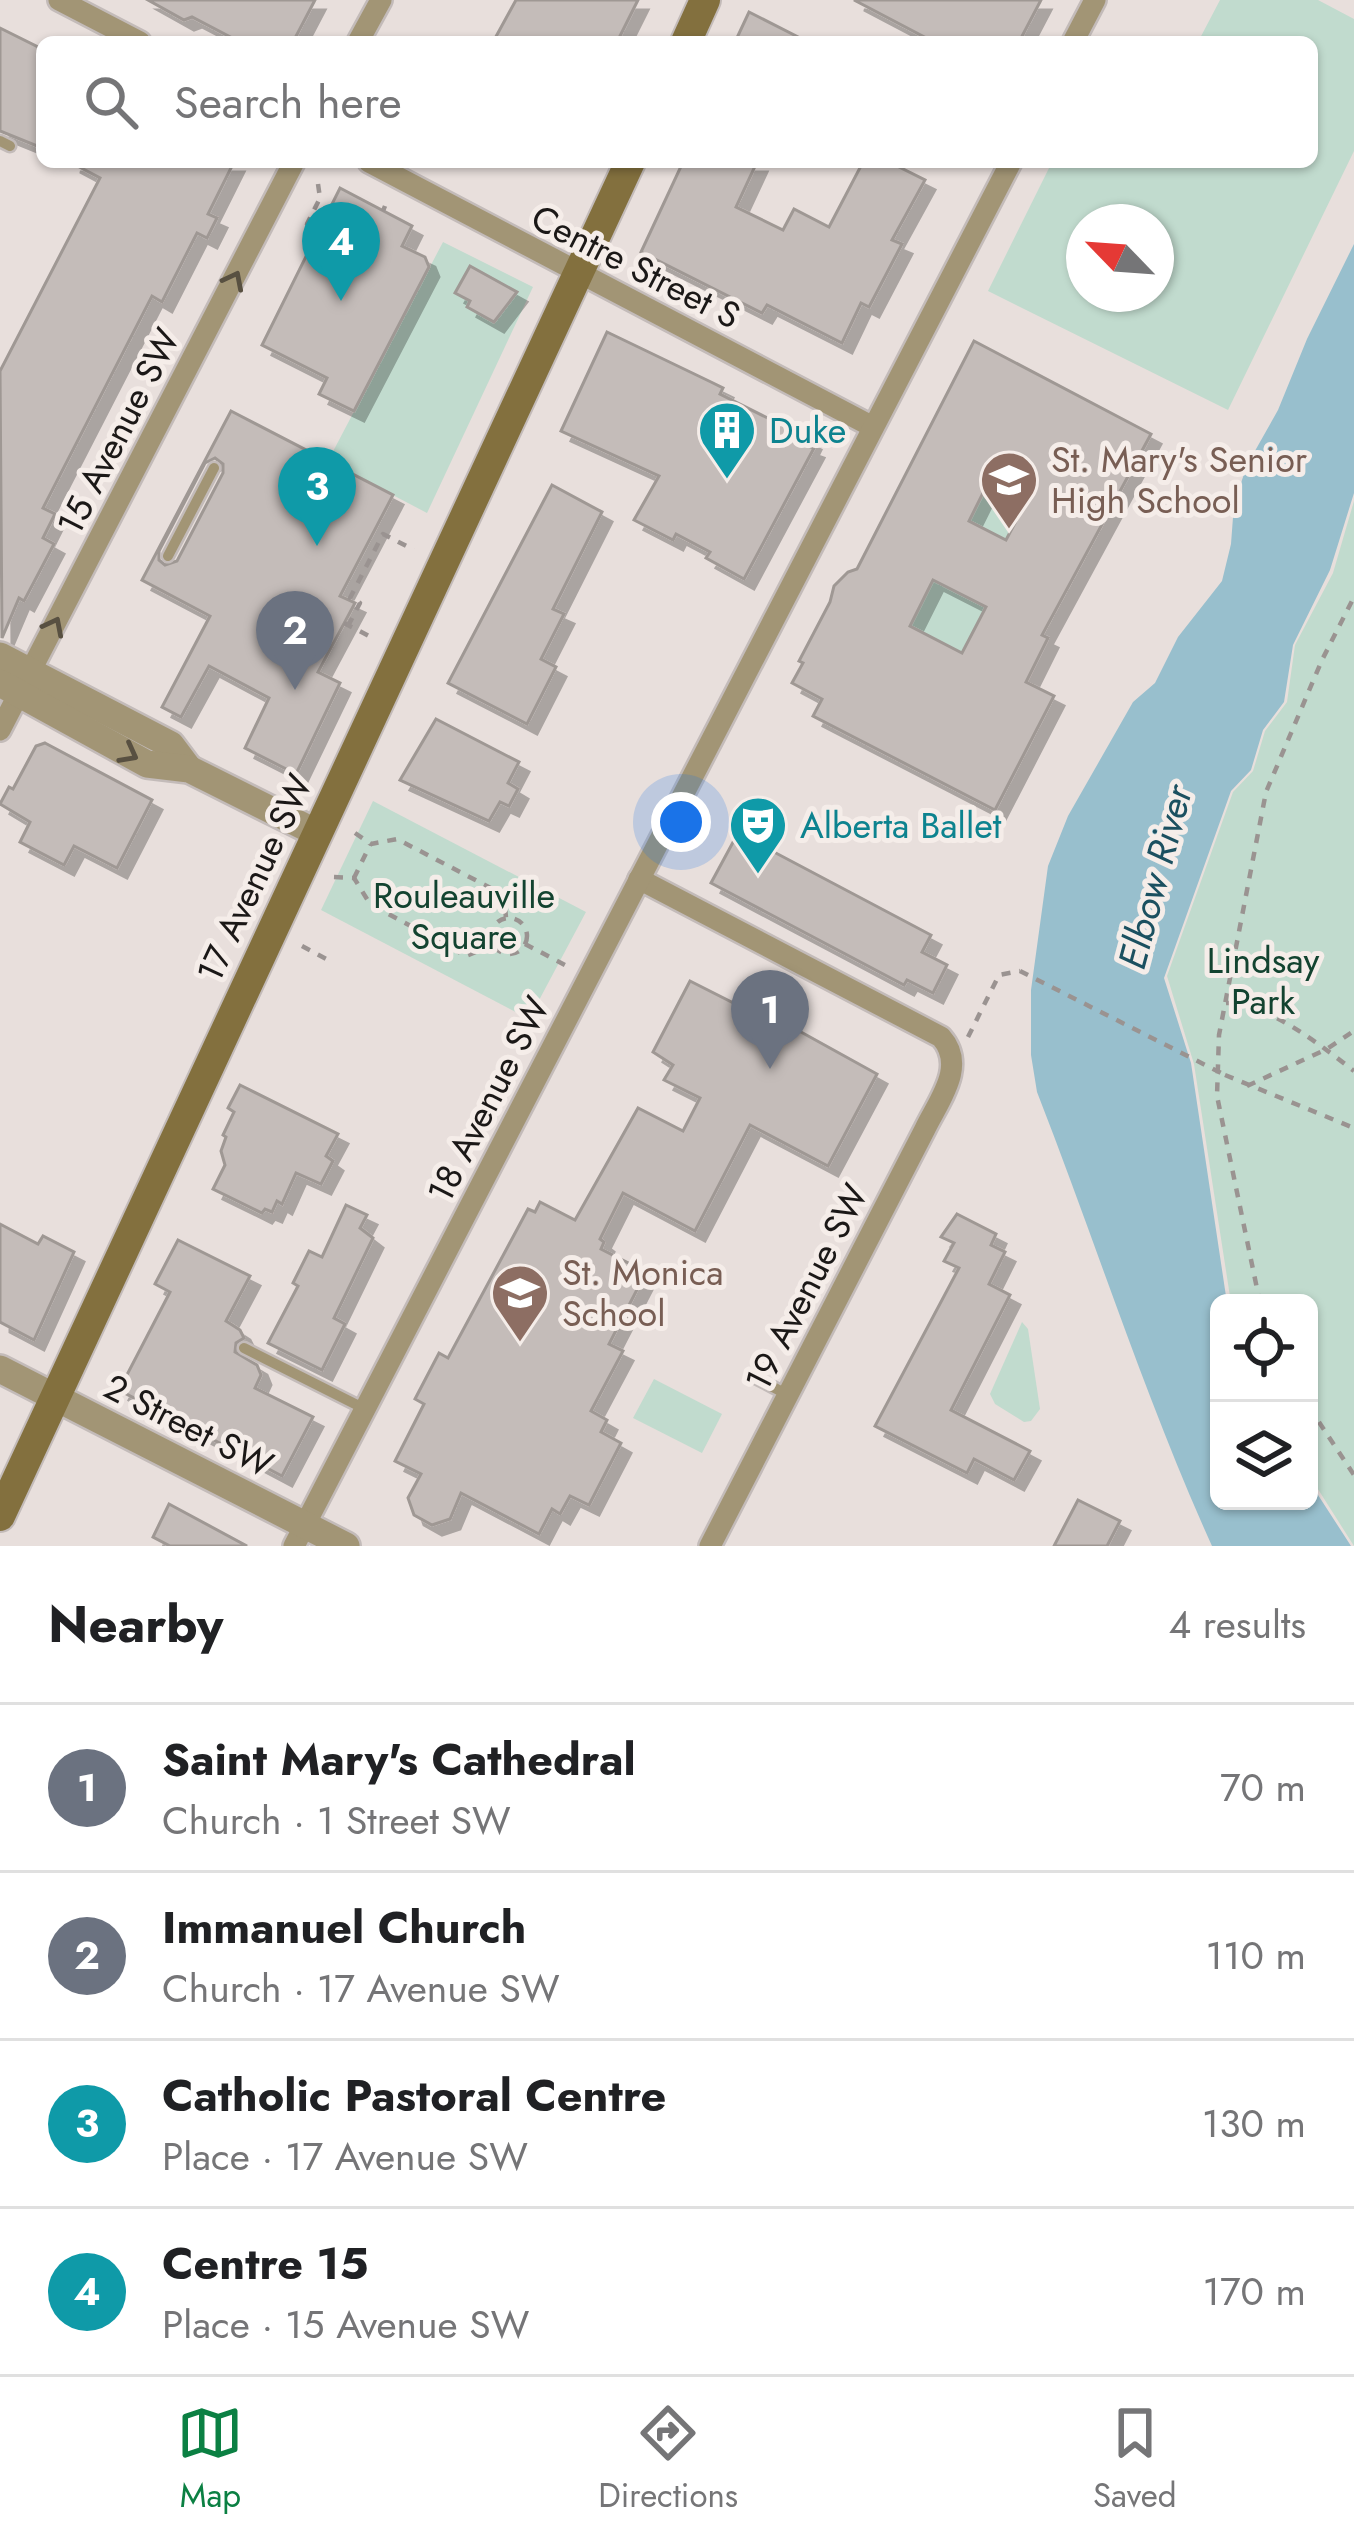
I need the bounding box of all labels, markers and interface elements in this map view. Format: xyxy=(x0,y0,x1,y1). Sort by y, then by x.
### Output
search box xyxy=(36,36,1318,168)
icon: search xyxy=(78,69,144,135)
text: Search here xyxy=(174,70,402,135)
street label: Centre Street S xyxy=(522,191,750,341)
pin: 4 xyxy=(302,202,380,301)
north arrow xyxy=(1066,204,1174,312)
one-way arrow xyxy=(219,271,243,292)
street label: 15 Avenue SW xyxy=(44,318,193,543)
building icon: Duke xyxy=(696,399,758,481)
place label: Duke xyxy=(769,404,846,456)
place label: St. Mary's Senior High School xyxy=(1051,433,1308,526)
pin: 3 xyxy=(278,447,356,546)
school or university icon: St. Mary's Senior High School xyxy=(978,449,1040,531)
pin: 2 xyxy=(256,591,334,690)
one-way arrow xyxy=(40,617,63,639)
one-way arrow xyxy=(116,740,137,763)
street label: 17 Avenue SW xyxy=(183,765,325,991)
water label: Elbow River xyxy=(1103,777,1207,975)
your location xyxy=(651,792,711,852)
theatre icon: Alberta Ballet xyxy=(727,794,789,876)
place label: Alberta Ballet xyxy=(800,799,1002,851)
park label: Rouleauville Square xyxy=(373,869,555,962)
park label: Lindsay Park xyxy=(1207,934,1319,1027)
pin: 1 xyxy=(731,970,809,1069)
street label: 18 Avenue SW xyxy=(414,987,562,1211)
street label: 19 Avenue SW xyxy=(732,1174,881,1400)
place label: St. Monica School xyxy=(562,1246,724,1339)
school or university icon: St. Monica School xyxy=(489,1262,551,1344)
map controls xyxy=(1210,1294,1318,1510)
button: locate xyxy=(1210,1294,1318,1402)
street label: 2 Street SW xyxy=(96,1360,283,1490)
button: layers xyxy=(1210,1402,1318,1510)
text: Nearby xyxy=(48,1587,223,1661)
text: 4 results xyxy=(1168,1596,1306,1653)
text: Saint Mary's Cathedral xyxy=(162,1727,636,1792)
text: 1 xyxy=(77,1759,97,1816)
text: 70 m xyxy=(1220,1759,1306,1816)
text: Church · 1 Street SW xyxy=(162,1792,511,1849)
text: Immanuel Church xyxy=(162,1895,526,1960)
text: 2 xyxy=(74,1927,100,1984)
text: 110 m xyxy=(1205,1927,1306,1984)
text: Church · 17 Avenue SW xyxy=(162,1960,560,2017)
text: Catholic Pastoral Centre xyxy=(162,2063,666,2128)
text: 3 xyxy=(75,2095,99,2152)
text: 130 m xyxy=(1202,2095,1306,2152)
text: Place · 17 Avenue SW xyxy=(162,2128,528,2185)
text: Centre 15 xyxy=(162,2231,369,2296)
text: 4 xyxy=(73,2263,101,2320)
text: 170 m xyxy=(1202,2263,1306,2320)
text: Place · 15 Avenue SW xyxy=(162,2296,529,2353)
tab: Map xyxy=(177,2400,243,2519)
tab: Directions xyxy=(598,2400,738,2519)
tab: Saved xyxy=(1093,2400,1177,2519)

